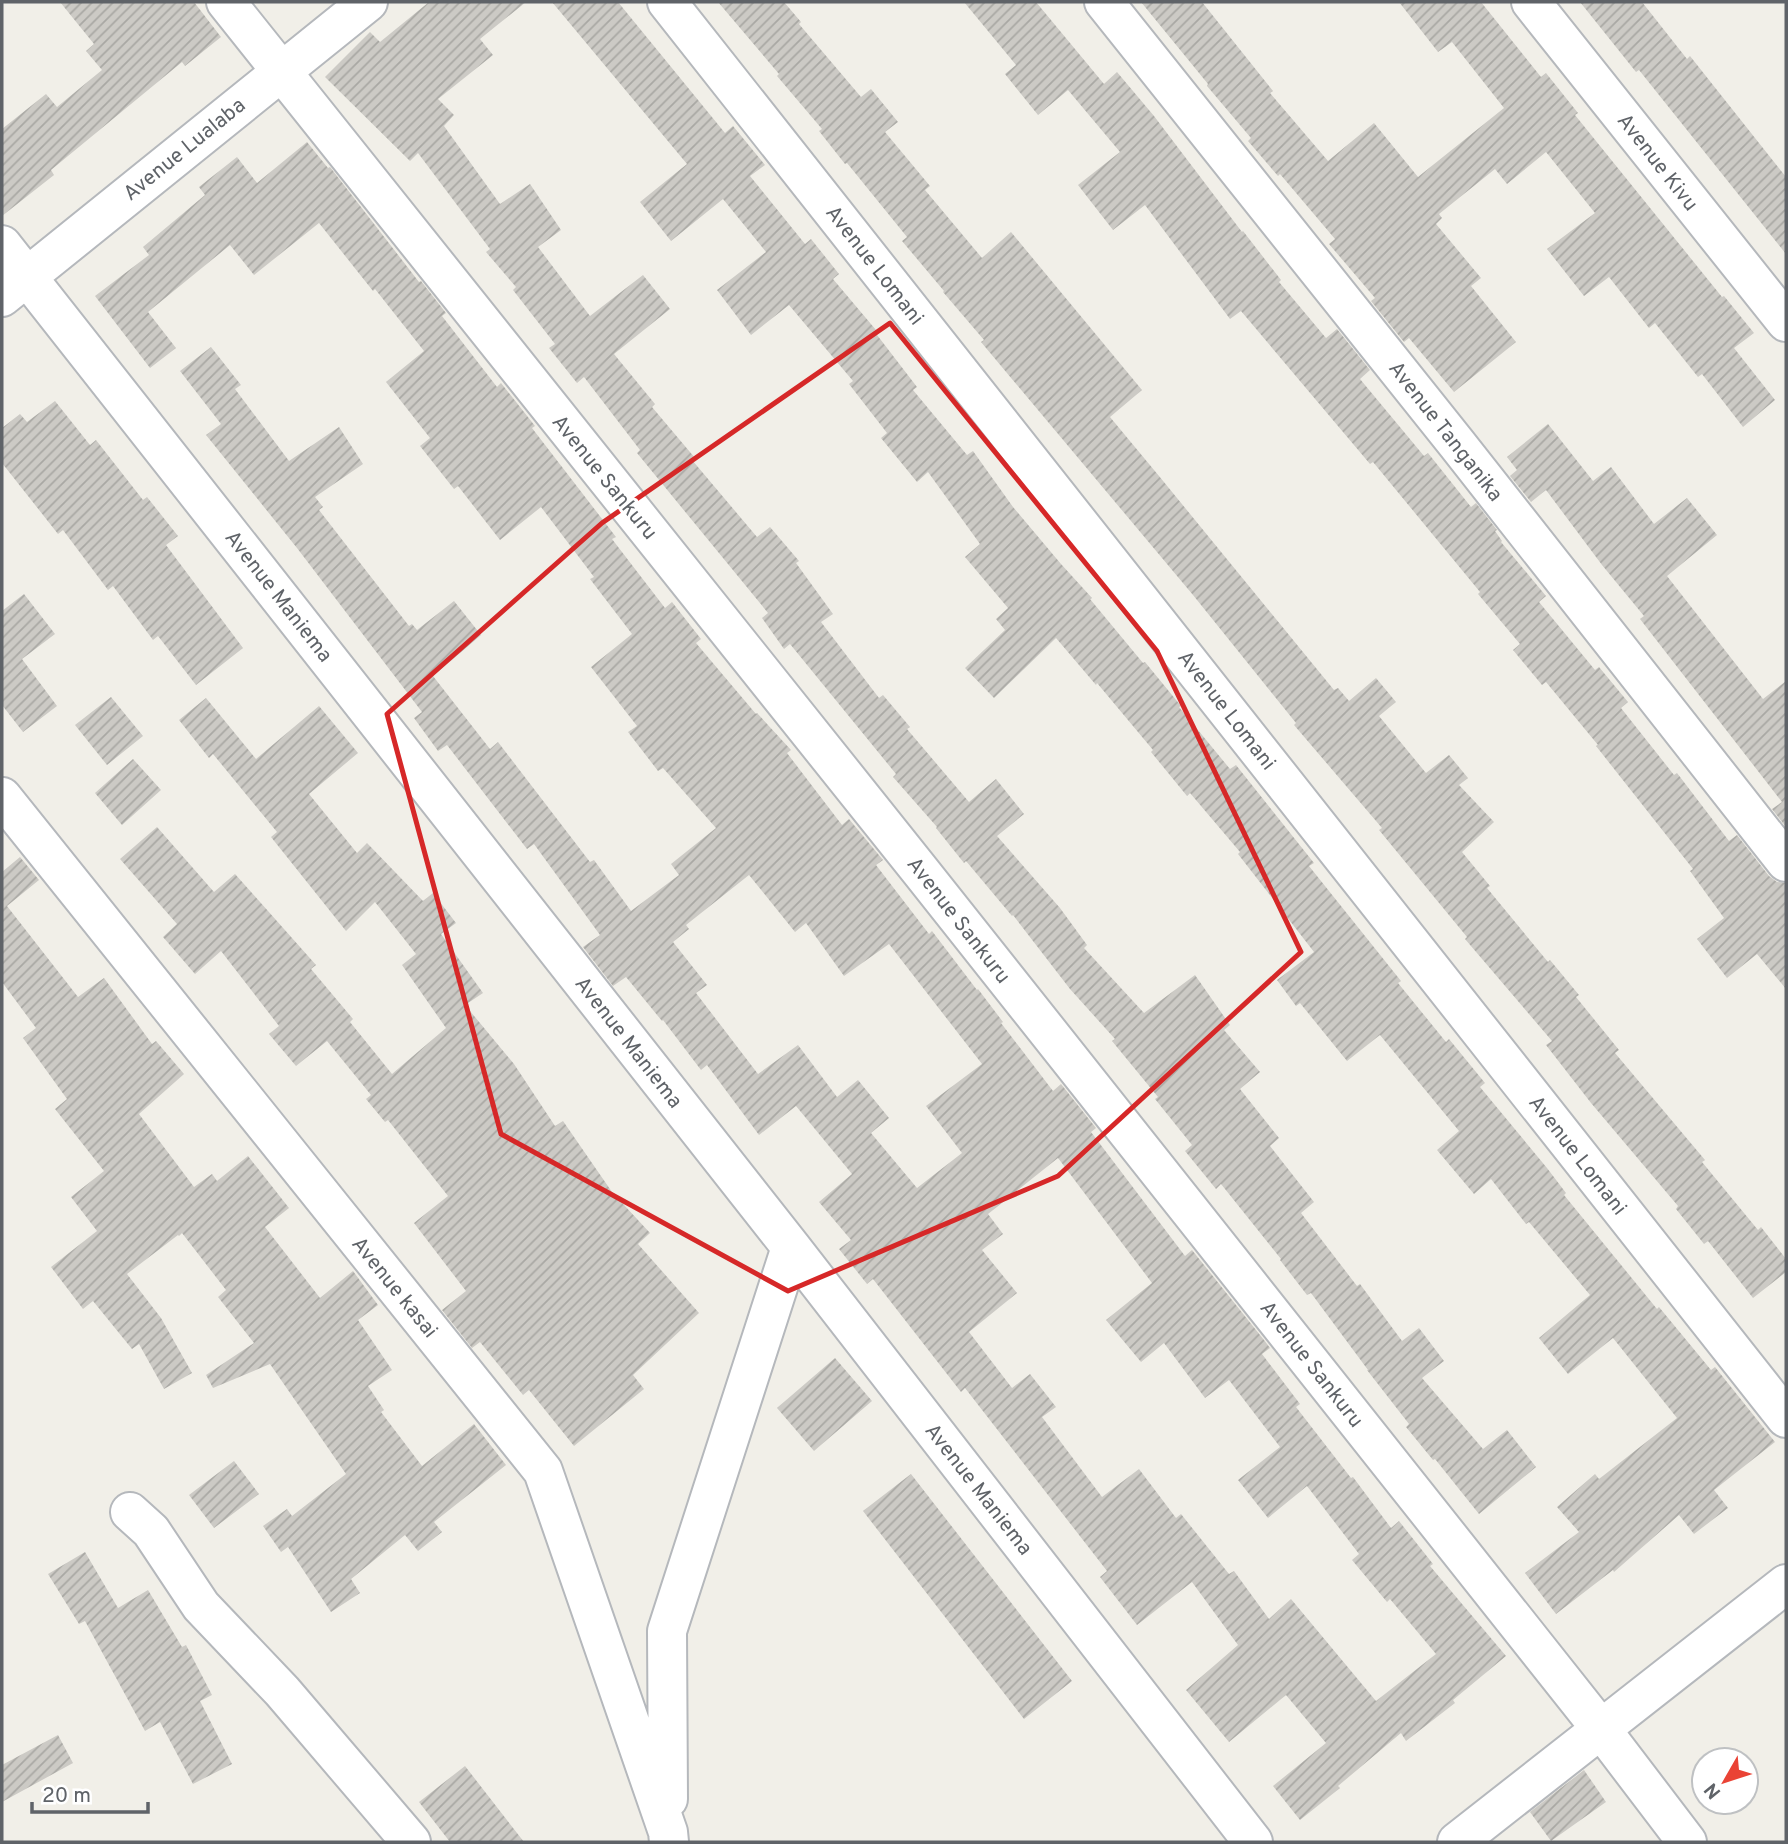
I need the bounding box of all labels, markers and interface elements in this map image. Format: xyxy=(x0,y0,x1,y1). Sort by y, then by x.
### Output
street label: Avenue Lualaba xyxy=(118,93,252,208)
street label: Avenue Kivu xyxy=(1610,109,1703,217)
street label: Avenue Lomani xyxy=(819,201,929,331)
street label: Avenue Tanganika xyxy=(1382,356,1508,508)
street label: Avenue Sankuru xyxy=(545,410,663,546)
street label: Avenue Maniema xyxy=(218,525,338,668)
street label: Avenue Lomani xyxy=(1171,646,1281,776)
street label: Avenue Sankuru xyxy=(900,852,1016,990)
street label: Avenue Maniema xyxy=(568,971,688,1114)
street label: Avenue Lomani xyxy=(1522,1091,1632,1221)
street label: Avenue kasai xyxy=(345,1232,443,1344)
street label: Avenue Sankuru xyxy=(1253,1296,1369,1434)
street label: Avenue Maniema xyxy=(918,1418,1038,1561)
north arrow xyxy=(1690,1746,1760,1816)
scale bar xyxy=(32,1770,147,1814)
text: N xyxy=(1700,1778,1727,1803)
text: 20 m xyxy=(42,1783,91,1810)

